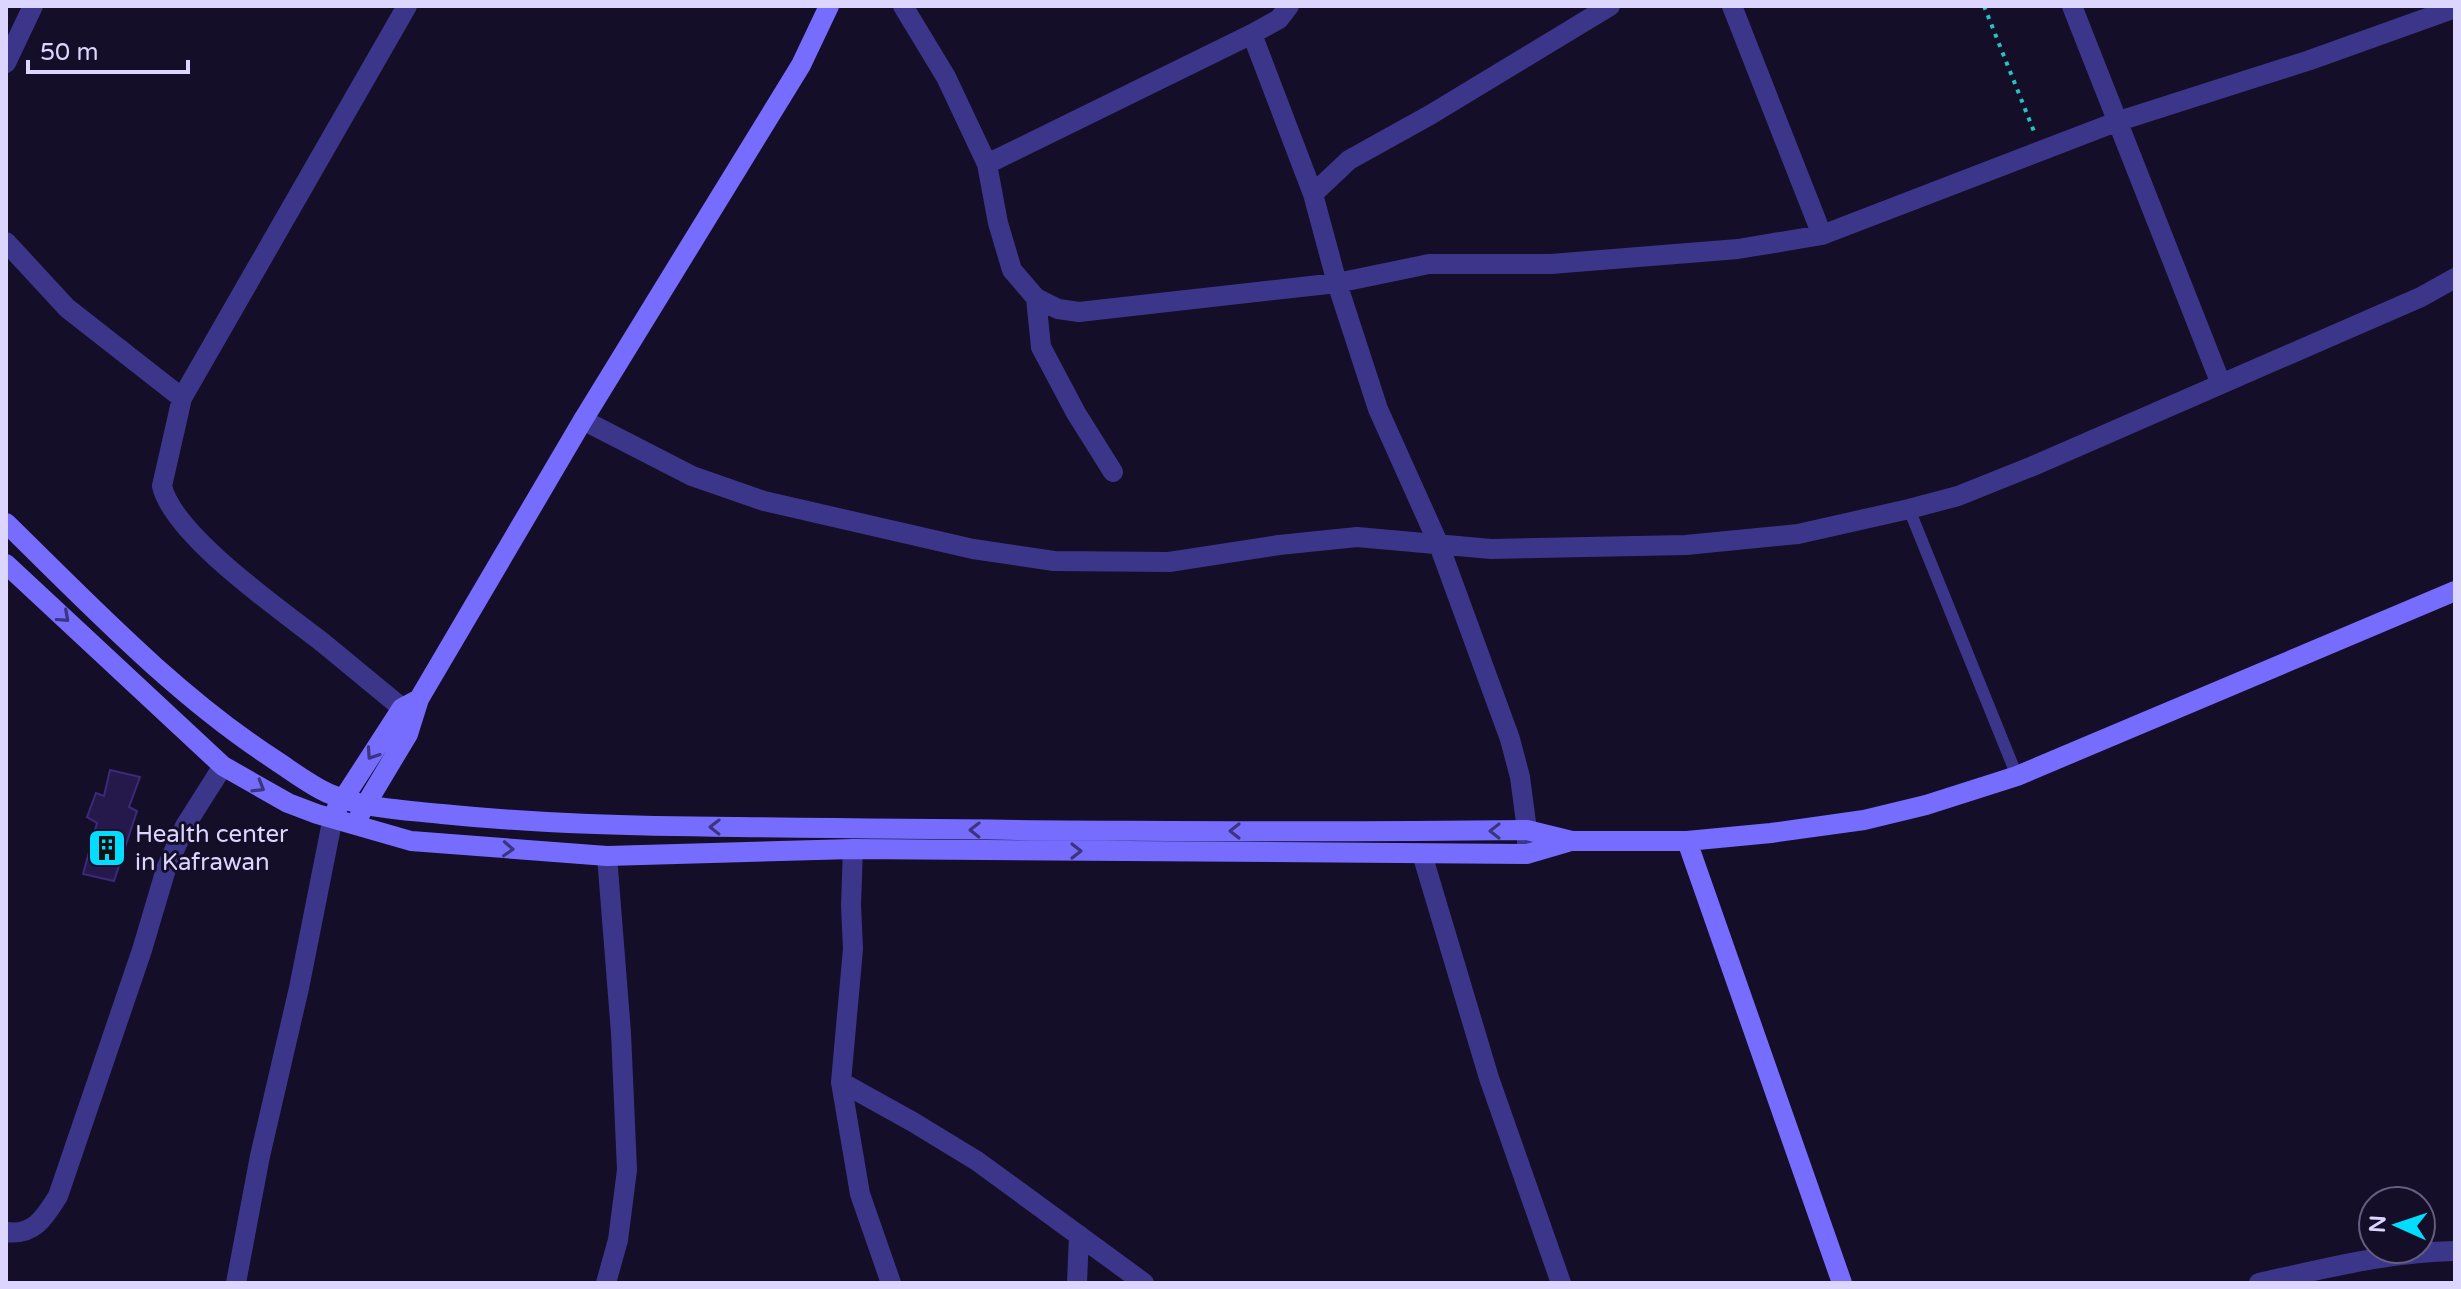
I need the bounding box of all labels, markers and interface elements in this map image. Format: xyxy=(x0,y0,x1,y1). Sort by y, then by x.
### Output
scale bar xyxy=(28,24,188,74)
text: 50 m xyxy=(40,38,98,67)
one-way arrow xyxy=(54,607,69,622)
one-way arrow xyxy=(367,746,382,760)
one-way arrow xyxy=(250,777,265,792)
one-way arrow xyxy=(708,818,721,836)
place label: Health center in Kafrawan xyxy=(135,820,289,877)
one-way arrow xyxy=(968,821,981,838)
one-way arrow xyxy=(1228,822,1241,840)
one-way arrow xyxy=(1488,822,1501,839)
building icon: Health center in Kafrawan xyxy=(86,827,128,869)
one-way arrow xyxy=(502,840,515,857)
one-way arrow xyxy=(1070,842,1083,860)
north arrow xyxy=(2357,1185,2437,1265)
text: N xyxy=(2365,1215,2391,1234)

